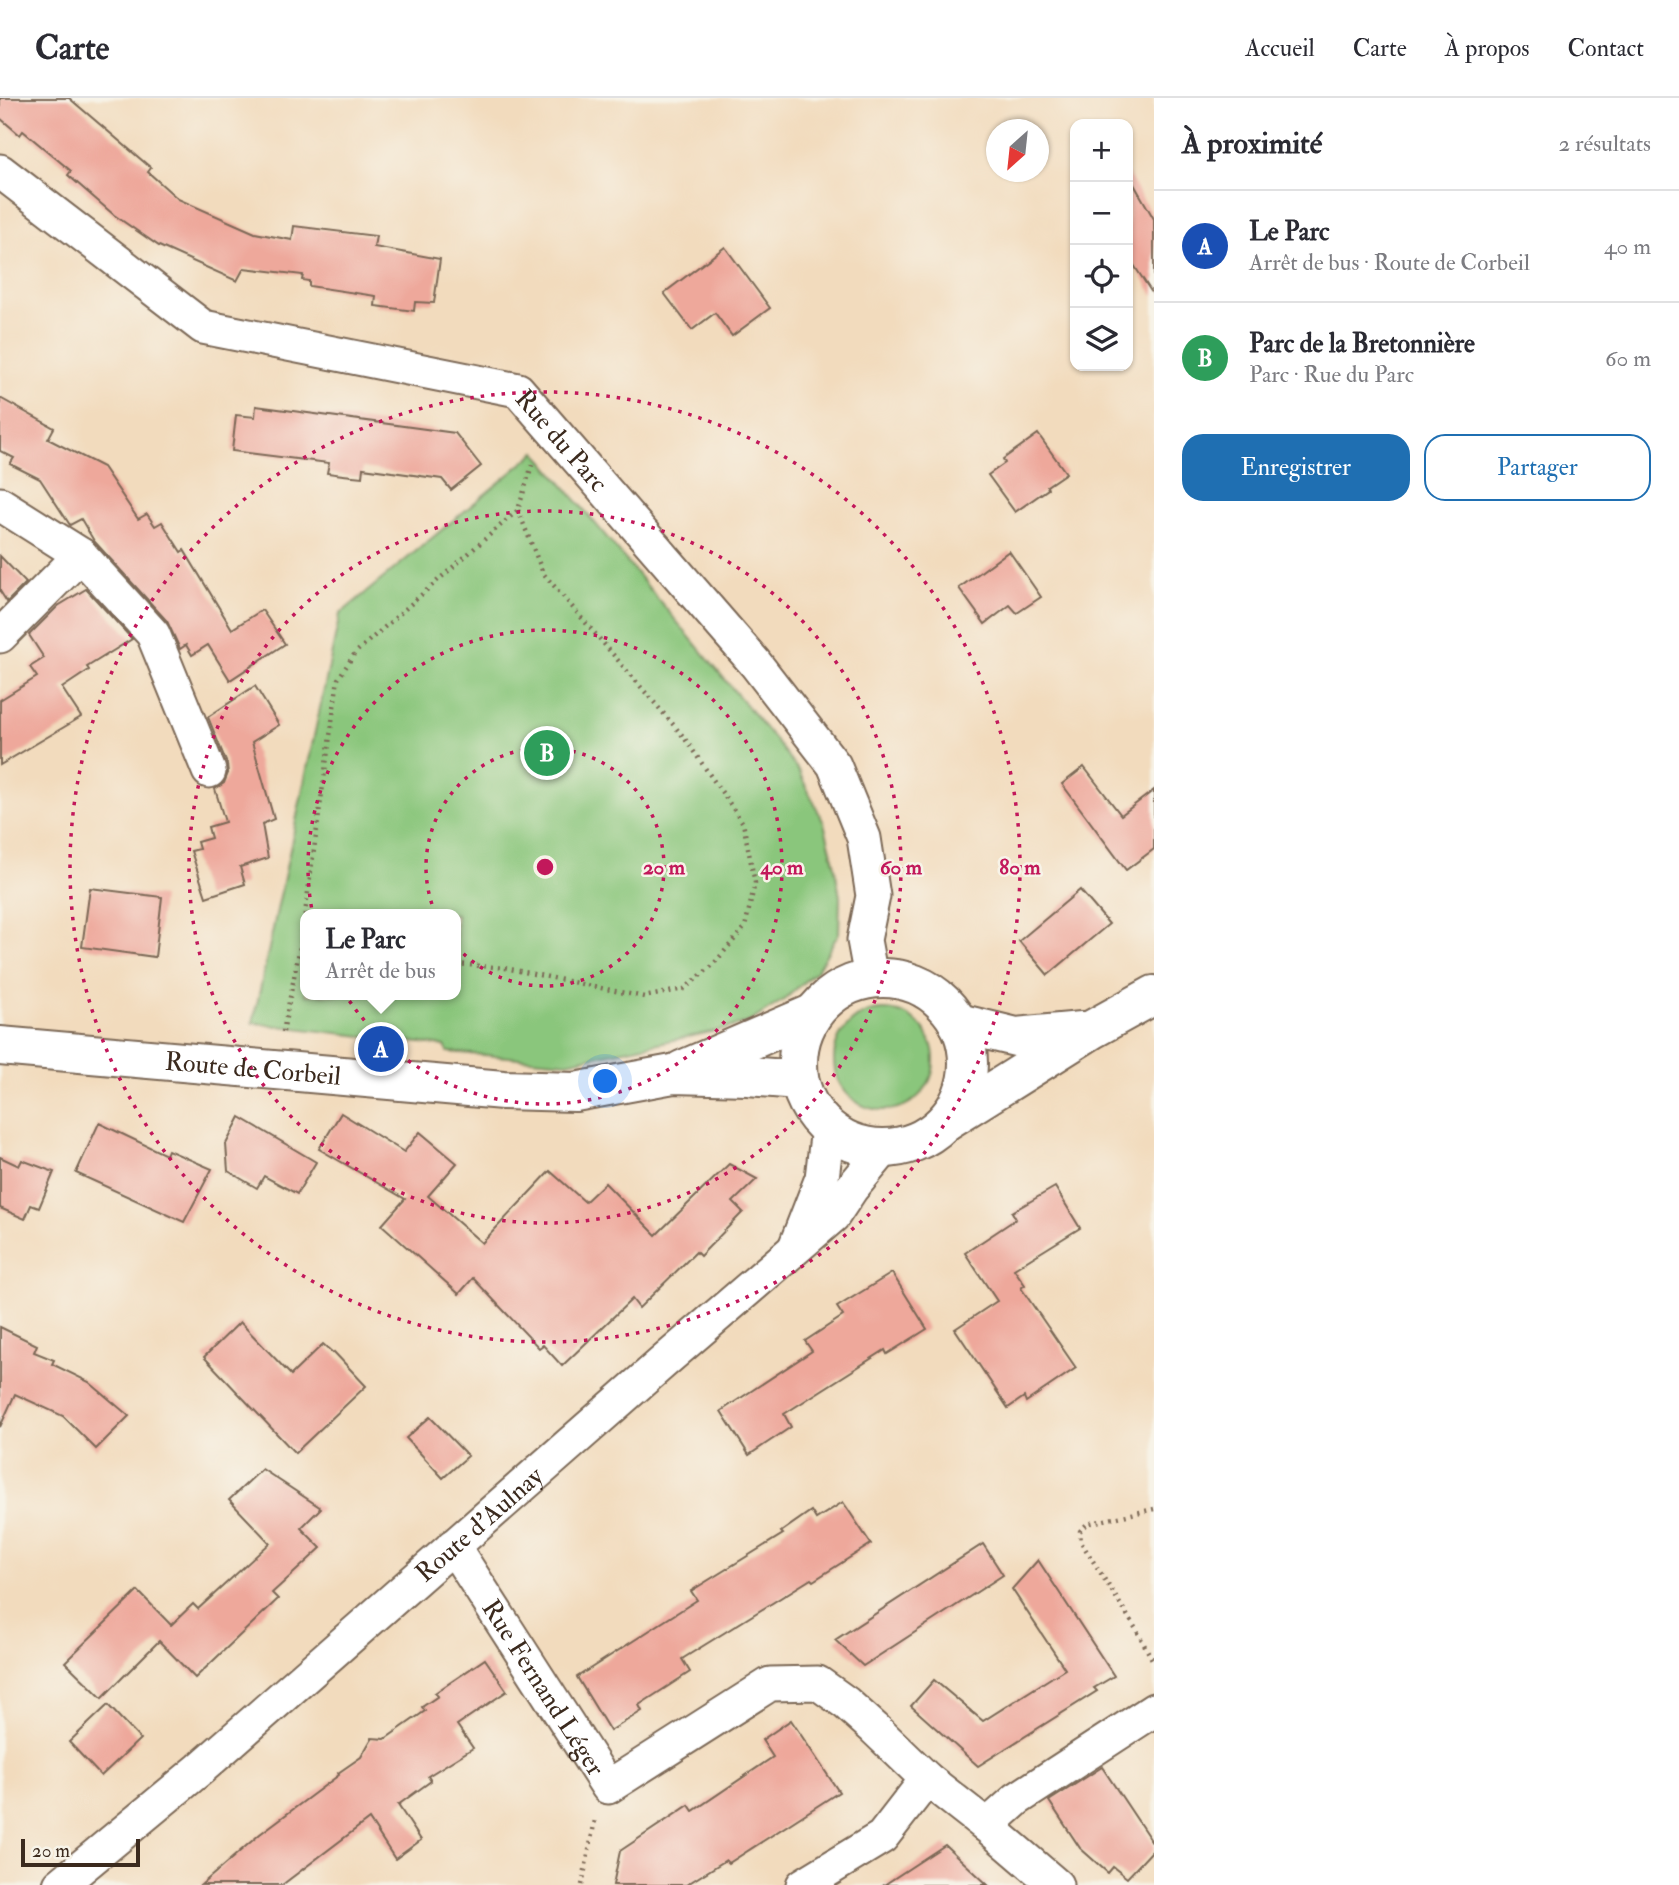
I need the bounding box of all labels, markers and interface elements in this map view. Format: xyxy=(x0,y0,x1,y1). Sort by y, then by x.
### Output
text: Carte xyxy=(35,28,109,69)
text: Accueil xyxy=(1245,33,1315,64)
text: Carte xyxy=(1353,33,1407,64)
text: À propos xyxy=(1445,33,1530,64)
text: Contact xyxy=(1568,33,1644,64)
north arrow xyxy=(986,119,1049,182)
map controls xyxy=(1070,119,1133,371)
button: + xyxy=(1070,119,1133,182)
text: À proximité xyxy=(1182,125,1322,162)
text: 2 résultats xyxy=(1559,129,1651,158)
button: − xyxy=(1070,182,1133,245)
text: Le Parc xyxy=(1249,216,1330,248)
text: A xyxy=(1198,232,1212,261)
text: 40 m xyxy=(1604,232,1651,261)
button: locate xyxy=(1070,245,1133,308)
text: Arrêt de bus · Route de Corbeil xyxy=(1249,248,1530,277)
button: layers xyxy=(1070,308,1133,371)
text: Parc de la Bretonnière xyxy=(1249,328,1475,360)
text: B xyxy=(1197,344,1213,373)
text: 60 m xyxy=(1605,344,1651,373)
text: Parc · Rue du Parc xyxy=(1249,360,1414,389)
street label: Rue du Parc xyxy=(508,383,614,499)
button: Enregistrer xyxy=(1182,434,1410,501)
button: Partager xyxy=(1424,434,1651,501)
pin: B xyxy=(524,727,570,779)
text: 20 m xyxy=(643,854,686,881)
text: 40 m xyxy=(760,854,804,881)
text: 60 m xyxy=(880,854,923,881)
text: 80 m xyxy=(999,854,1041,881)
centre of rings xyxy=(533,855,557,879)
popup xyxy=(300,909,461,1000)
text: Le Parc xyxy=(325,924,406,956)
text: Arrêt de bus xyxy=(325,956,436,985)
pin: A xyxy=(358,1023,404,1075)
street label: Route de Corbeil xyxy=(164,1045,343,1093)
your location xyxy=(588,1064,622,1098)
street label: Route d'Aulnay xyxy=(409,1460,550,1589)
street label: Rue Fernand Léger xyxy=(475,1594,612,1782)
scale bar xyxy=(21,1836,140,1868)
text: 20 m xyxy=(32,1839,70,1863)

